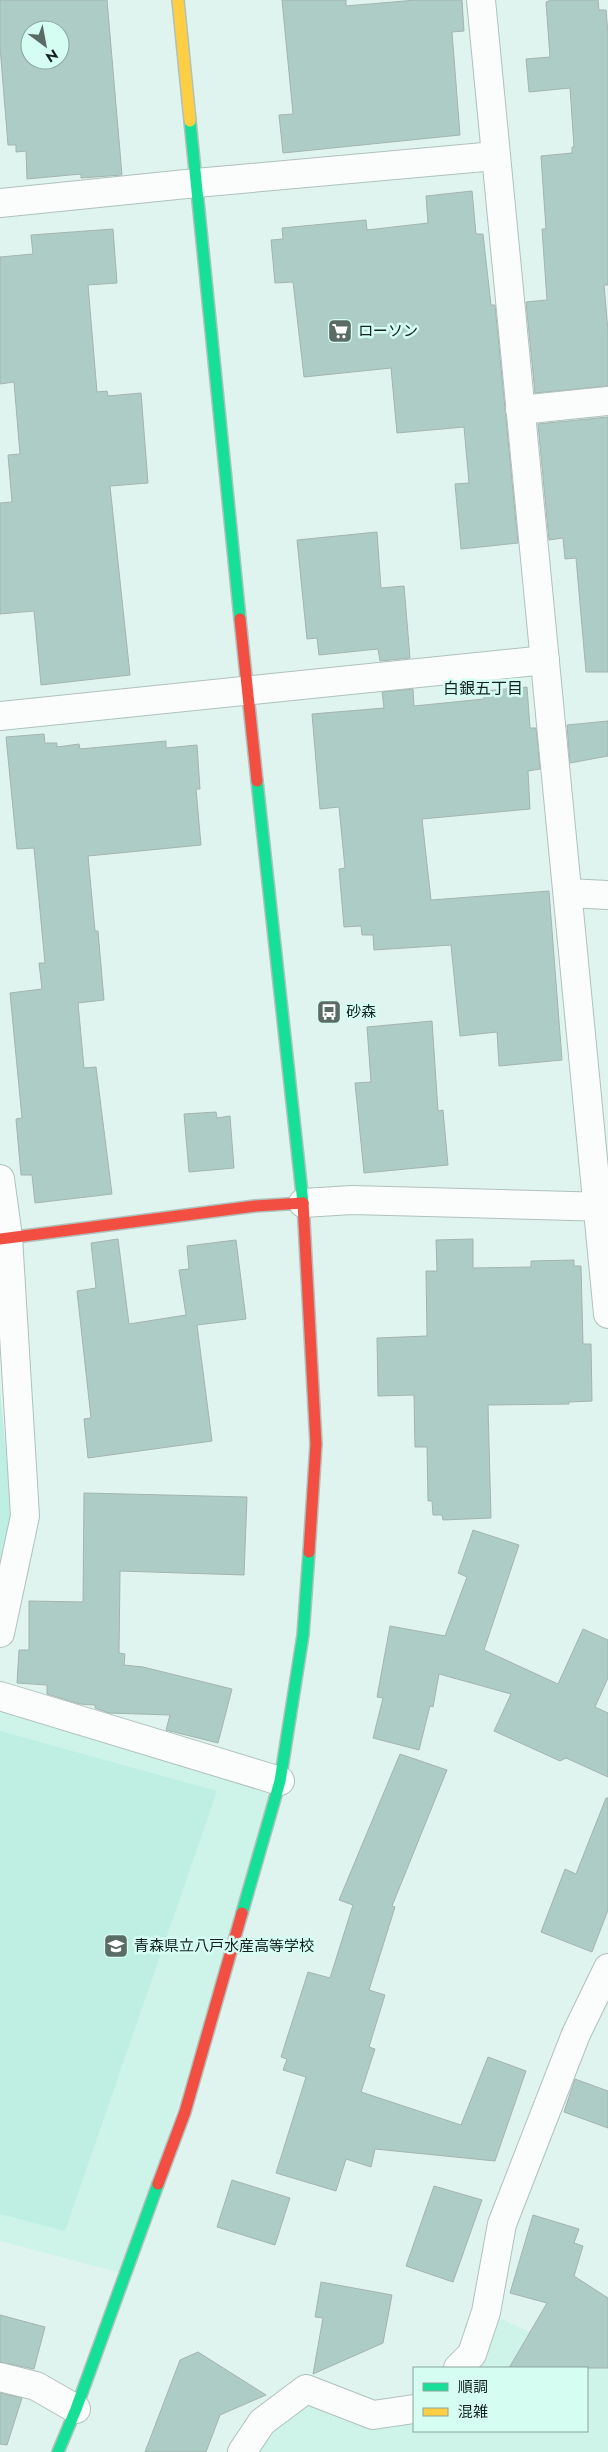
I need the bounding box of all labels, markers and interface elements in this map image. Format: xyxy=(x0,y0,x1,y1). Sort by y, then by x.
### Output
north arrow xyxy=(20,20,70,70)
text: N xyxy=(42,45,62,67)
supermarket icon: ローソン xyxy=(327,318,353,344)
place label: ローソン xyxy=(358,320,418,342)
district label: 白銀五丁目 xyxy=(443,677,523,700)
bus stop icon: 砂森 xyxy=(316,999,342,1025)
place label: 砂森 xyxy=(346,1001,376,1023)
school or university icon: 青森県立八戸水産高等学校 xyxy=(103,1933,129,1959)
place label: 青森県立八戸水産高等学校 xyxy=(134,1935,314,1957)
legend xyxy=(413,2367,588,2432)
text: 順調 xyxy=(458,2376,488,2398)
text: 混雑 xyxy=(458,2401,488,2423)

